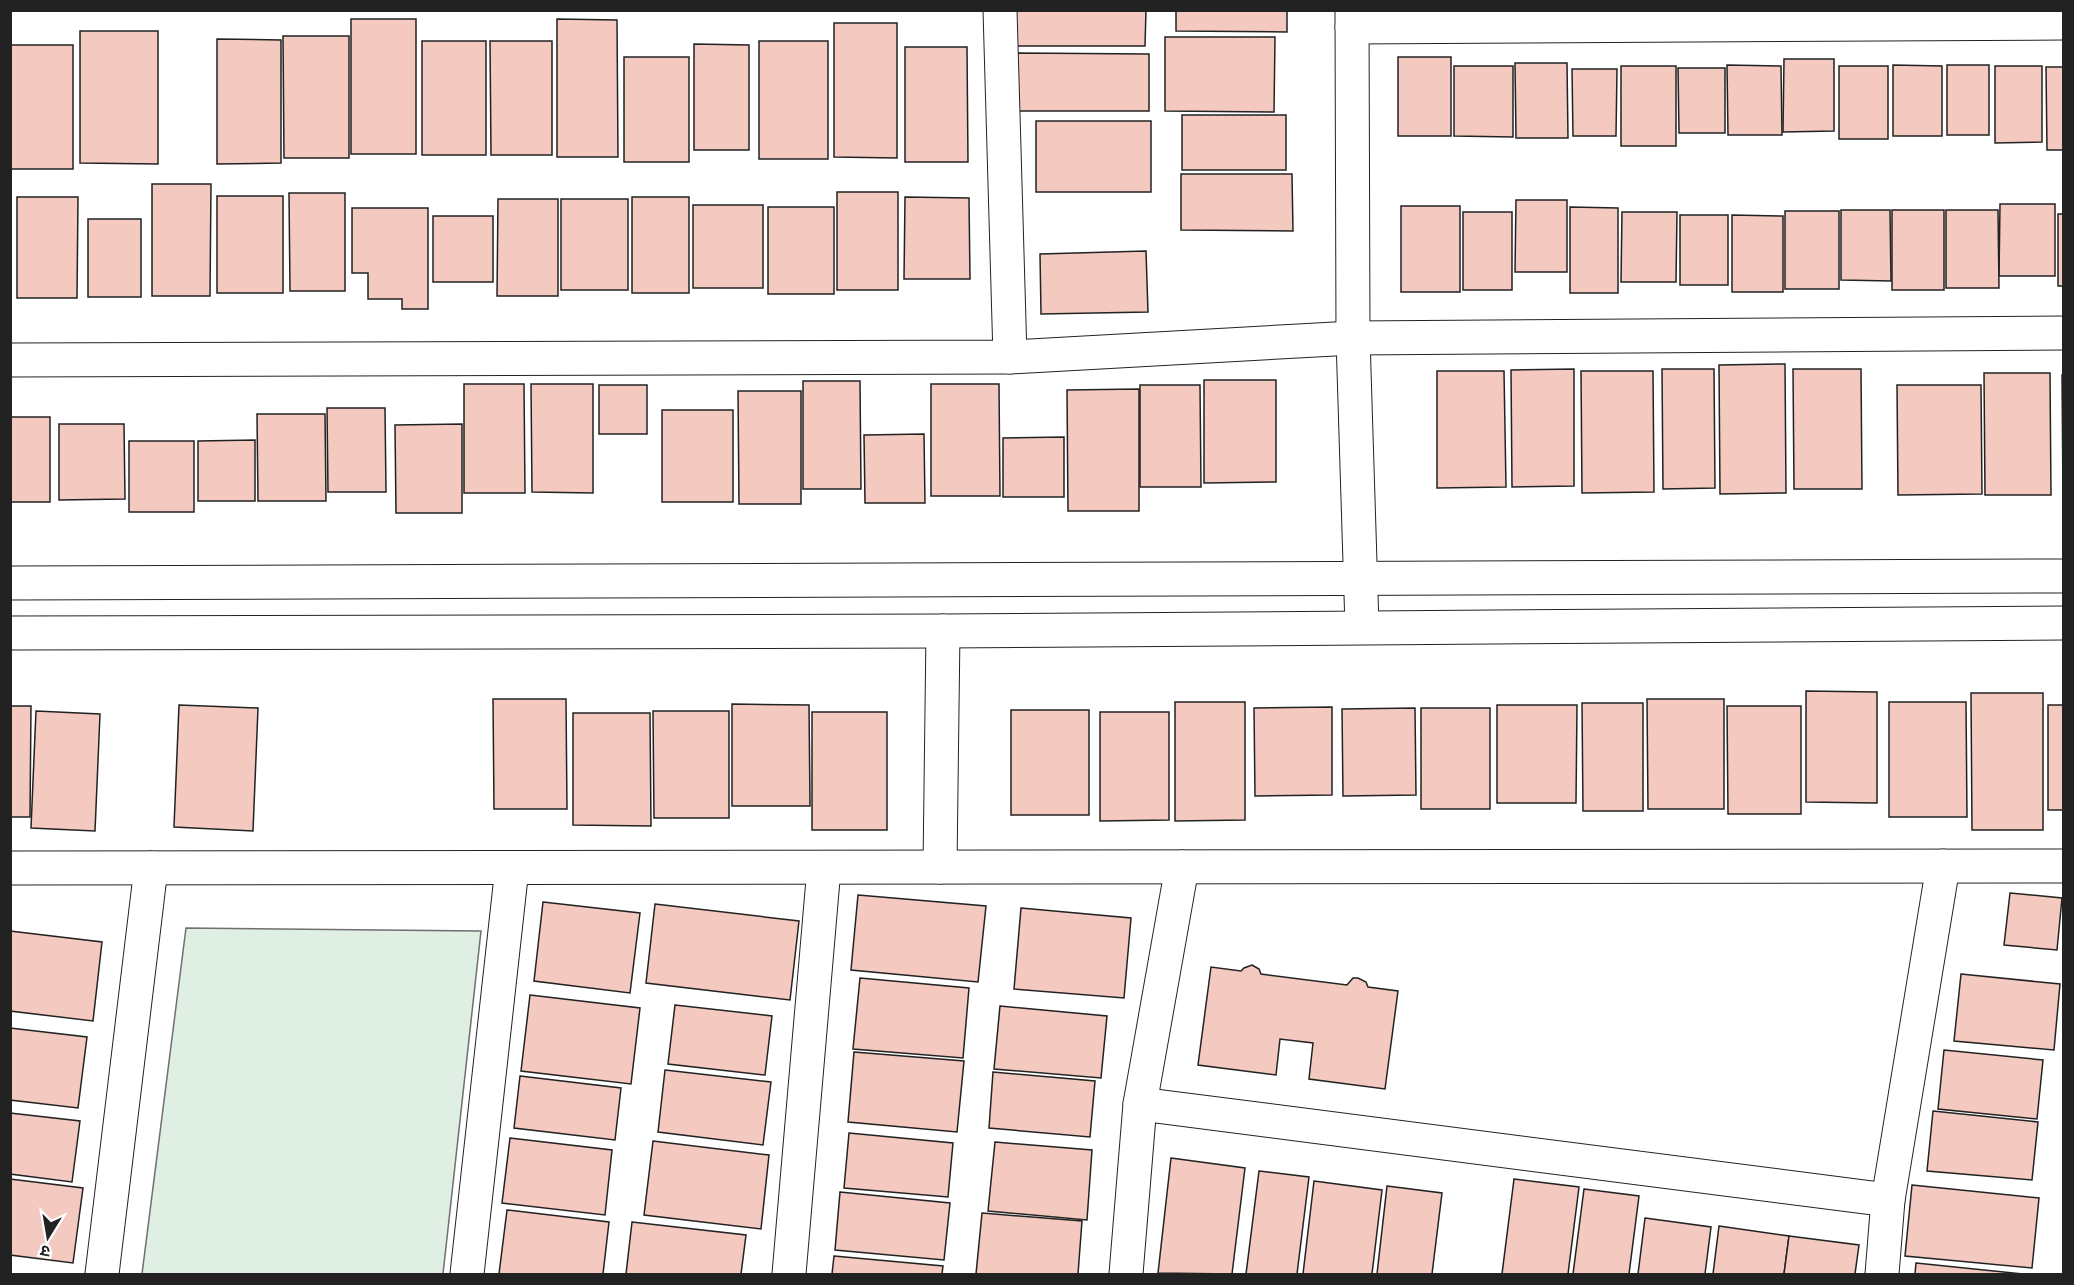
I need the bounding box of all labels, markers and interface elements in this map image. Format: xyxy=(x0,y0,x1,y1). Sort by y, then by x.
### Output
north arrow xyxy=(18,1207,78,1267)
text: उ xyxy=(38,1242,51,1260)

